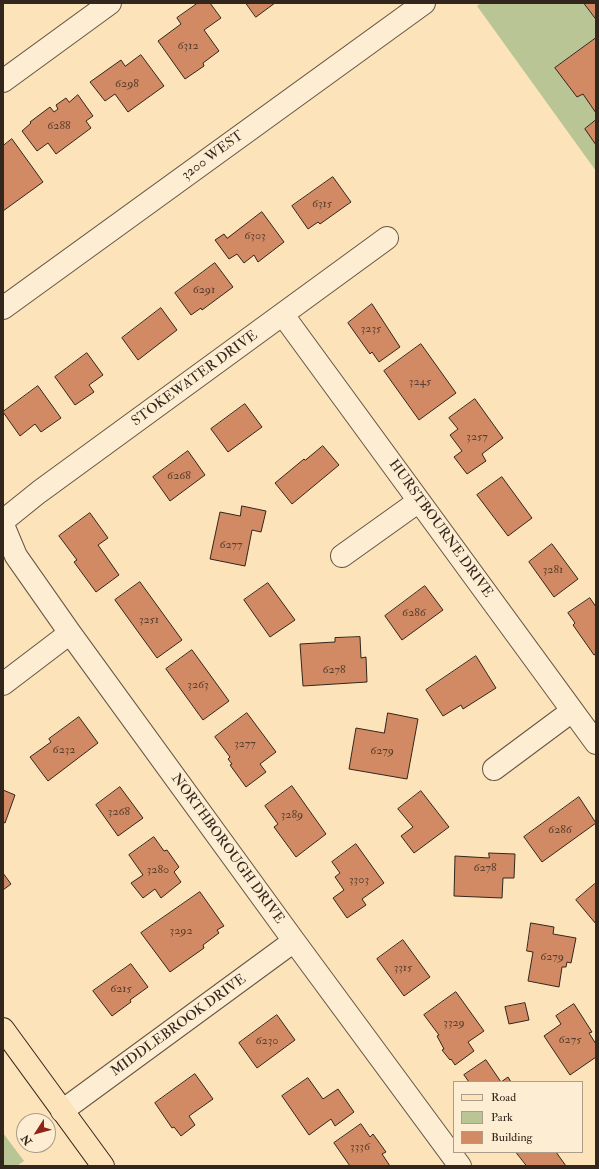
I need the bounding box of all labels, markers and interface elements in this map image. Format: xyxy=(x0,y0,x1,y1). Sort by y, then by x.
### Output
house number: 6312 xyxy=(177,39,199,53)
house number: 6298 xyxy=(115,77,139,91)
house number: 6288 xyxy=(47,119,71,133)
street label: 3200 WEST xyxy=(179,128,247,184)
house number: 6315 xyxy=(312,197,332,211)
house number: 6303 xyxy=(244,229,266,243)
house number: 6291 xyxy=(193,283,215,297)
house number: 3235 xyxy=(361,322,381,336)
street label: STOKEWATER DRIVE xyxy=(129,328,261,430)
house number: 3245 xyxy=(409,375,431,389)
house number: 3257 xyxy=(466,430,488,444)
street label: HURSTBOURNE DRIVE xyxy=(384,457,496,601)
house number: 6268 xyxy=(167,469,191,483)
house number: 6277 xyxy=(219,538,243,552)
house number: 3281 xyxy=(543,563,563,577)
house number: 6286 xyxy=(402,606,426,620)
house number: 3251 xyxy=(139,613,159,627)
house number: 6278 xyxy=(322,663,346,677)
house number: 3263 xyxy=(187,678,209,692)
house number: 3277 xyxy=(234,737,256,751)
house number: 6232 xyxy=(53,743,75,757)
house number: 6279 xyxy=(370,744,394,758)
street label: NORTHBOROUGH DRIVE xyxy=(167,771,287,927)
house number: 3268 xyxy=(108,805,130,819)
house number: 3289 xyxy=(281,808,303,822)
house number: 6286 xyxy=(548,823,572,837)
house number: 6278 xyxy=(473,861,497,875)
house number: 3280 xyxy=(147,863,169,877)
house number: 3303 xyxy=(349,873,369,887)
house number: 3292 xyxy=(170,924,192,938)
house number: 6279 xyxy=(540,950,564,964)
house number: 3315 xyxy=(394,961,412,975)
street label: MIDDLEBROOK DRIVE xyxy=(108,971,250,1081)
house number: 6215 xyxy=(110,982,132,996)
house number: 3329 xyxy=(443,1016,465,1030)
house number: 6275 xyxy=(559,1033,581,1047)
house number: 6230 xyxy=(256,1034,278,1048)
legend xyxy=(453,1081,583,1153)
text: Road xyxy=(491,1090,516,1105)
text: Park xyxy=(491,1110,513,1125)
north arrow xyxy=(16,1113,56,1153)
text: Building xyxy=(491,1130,532,1145)
text: N xyxy=(19,1132,35,1148)
house number: 3336 xyxy=(350,1140,370,1154)

